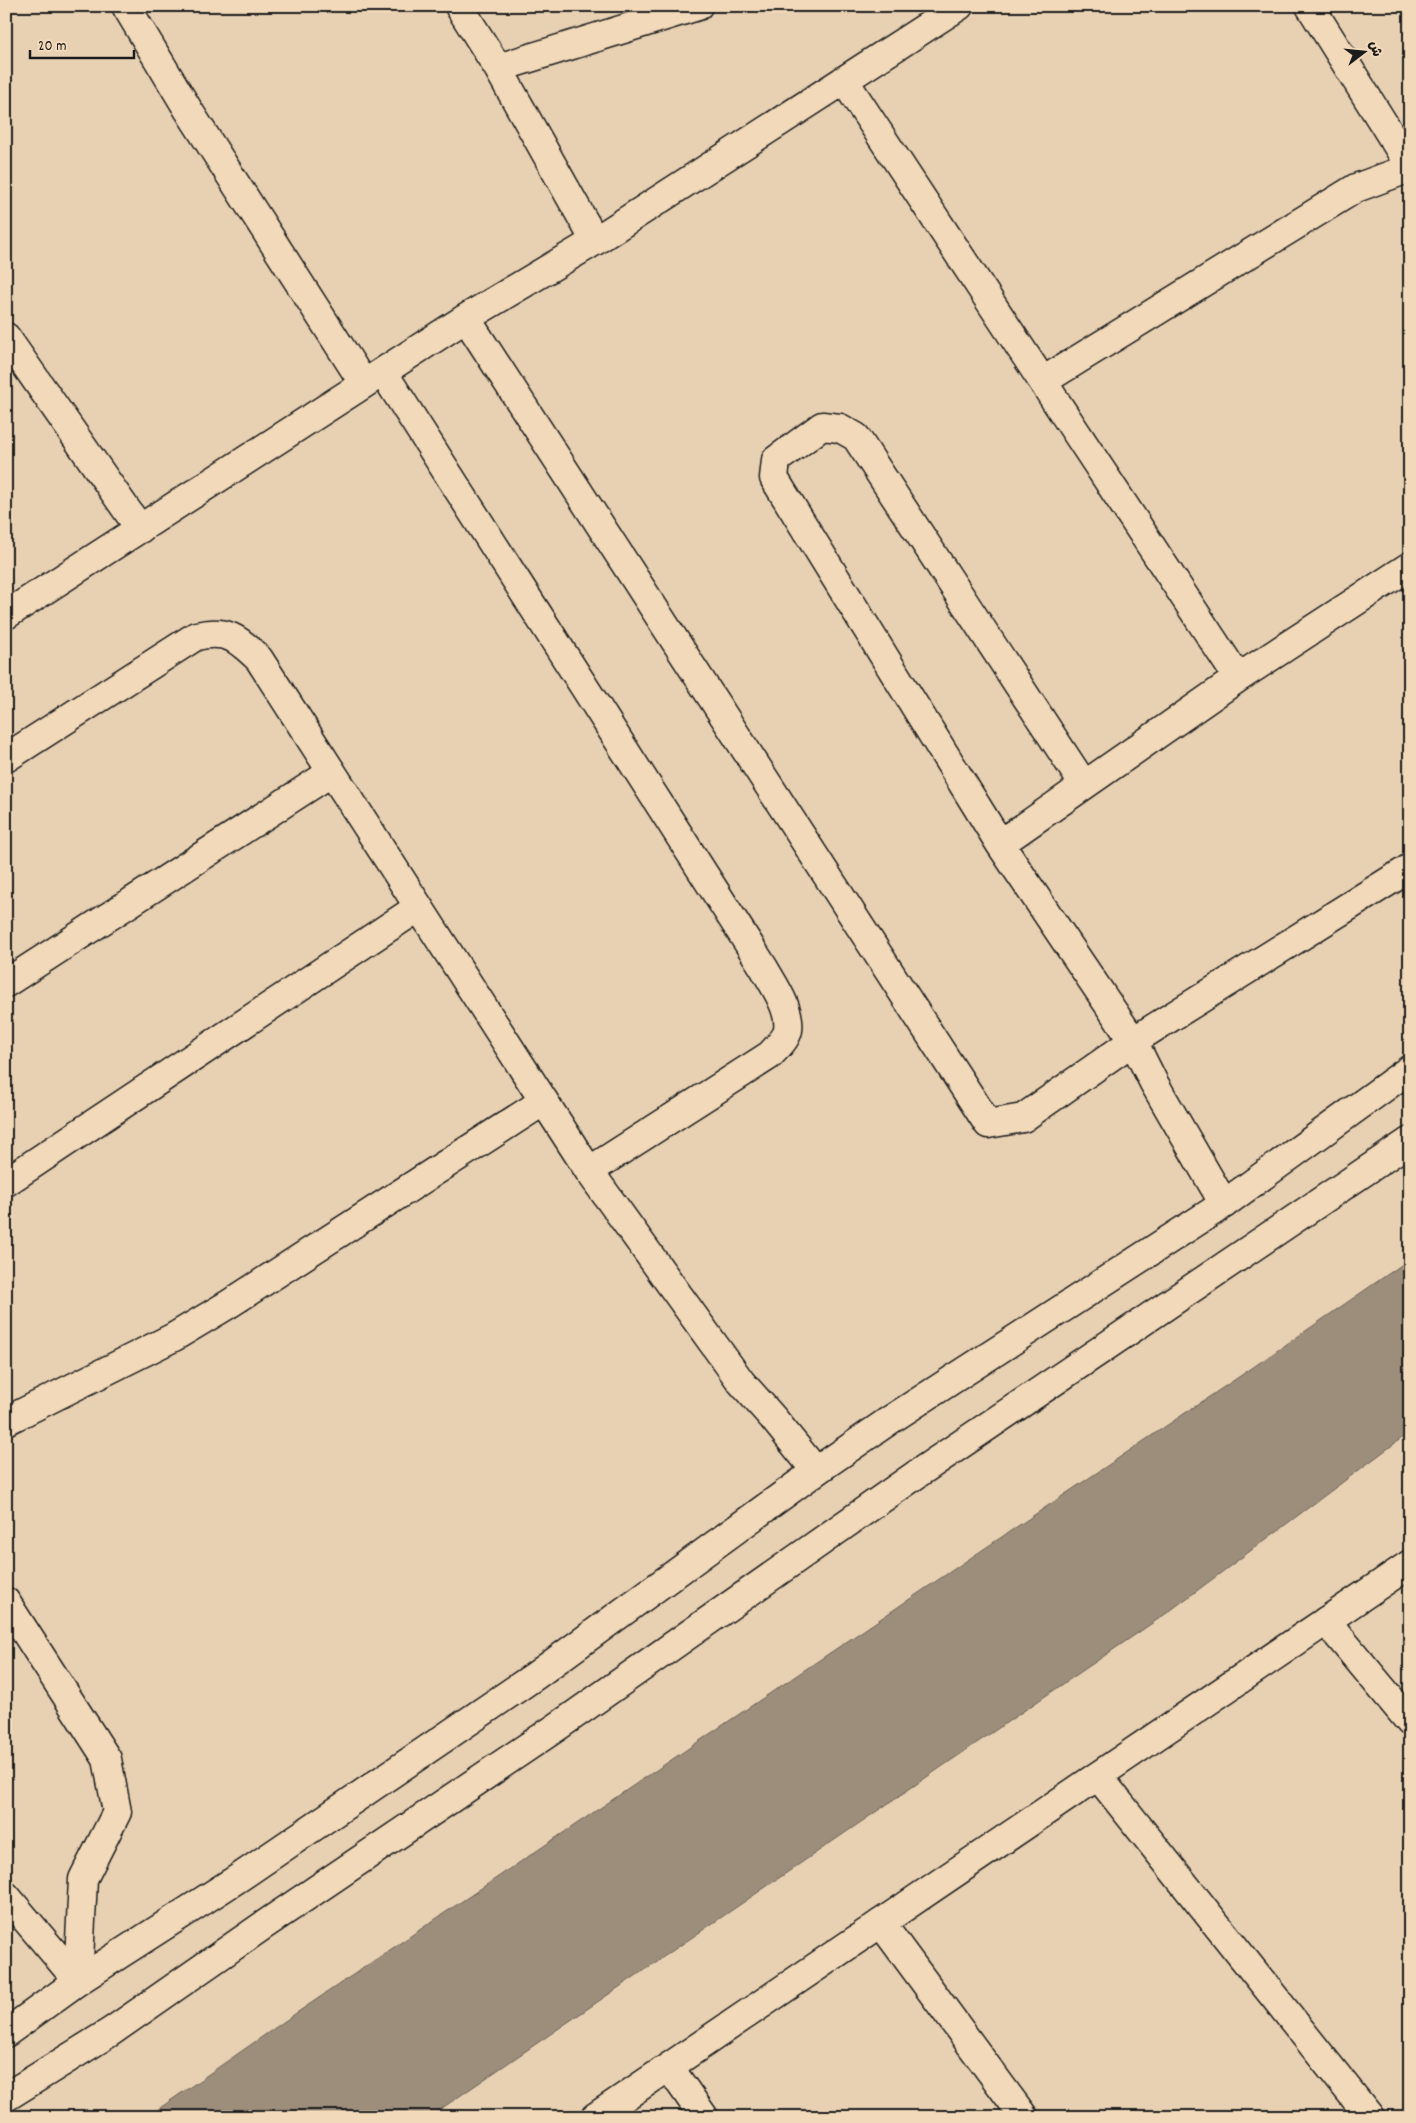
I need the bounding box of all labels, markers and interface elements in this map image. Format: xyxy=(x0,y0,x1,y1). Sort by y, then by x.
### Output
scale bar xyxy=(30,28,134,60)
north arrow xyxy=(1338,28,1388,78)
text: 20 m xyxy=(38,36,66,58)
text: ش xyxy=(1363,39,1386,59)

